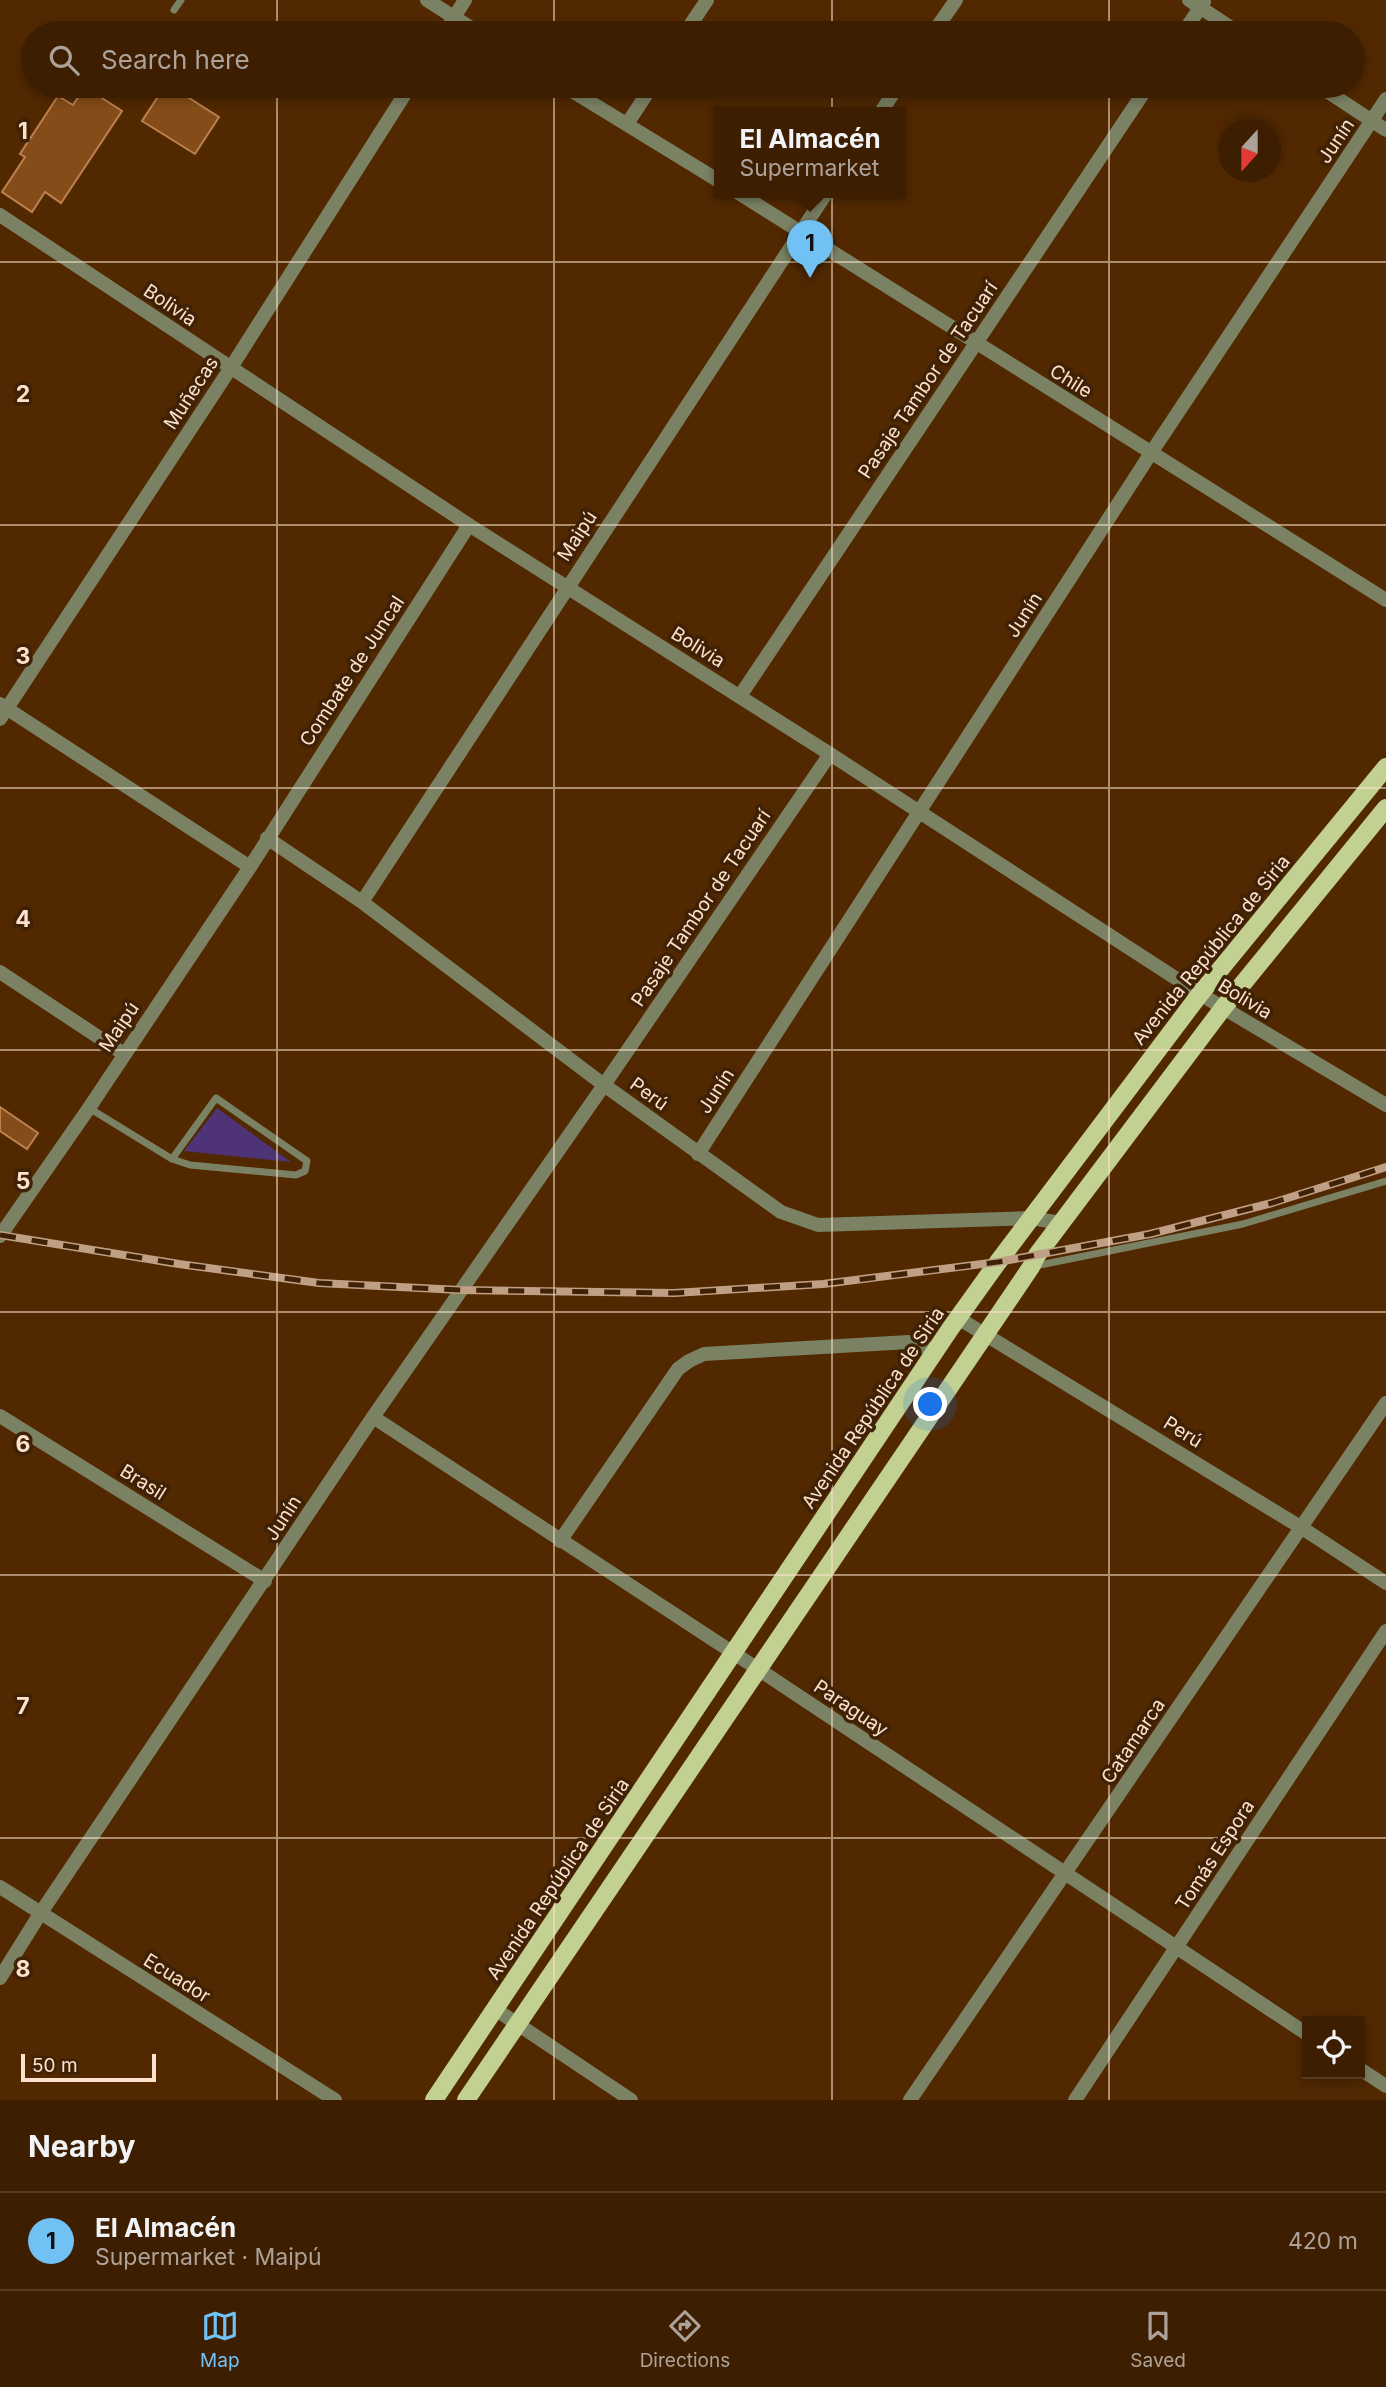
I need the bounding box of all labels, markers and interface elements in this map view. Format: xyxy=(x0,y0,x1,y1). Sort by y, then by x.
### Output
search box xyxy=(21,21,1365,98)
icon: search xyxy=(45,41,83,79)
text: Search here xyxy=(101,44,250,75)
popup xyxy=(714,107,906,198)
street label: Junín xyxy=(1313,114,1359,168)
text: 1 xyxy=(18,117,28,145)
north arrow xyxy=(1218,119,1281,182)
text: El Almacén xyxy=(739,123,881,154)
text: Supermarket xyxy=(739,154,879,182)
pin: 1 xyxy=(787,220,833,278)
street label: Pasaje Tambor de Tacuarí xyxy=(853,277,1003,483)
street label: Bolivia xyxy=(139,279,201,331)
street label: Muñecas xyxy=(159,352,223,434)
street label: Chile xyxy=(1046,359,1096,403)
text: 2 xyxy=(16,380,30,408)
street label: Maipú xyxy=(552,507,602,565)
street label: Junín xyxy=(1001,588,1047,642)
street label: Combate de Juncal xyxy=(295,592,409,750)
street label: Bolivia xyxy=(667,622,729,672)
text: 3 xyxy=(16,642,30,670)
street label: Pasaje Tambor de Tacuarí xyxy=(626,805,776,1011)
street label: Avenida República de Siria xyxy=(1127,850,1295,1050)
text: 4 xyxy=(15,905,31,933)
street label: Bolivia xyxy=(1214,974,1276,1024)
street label: Maipú xyxy=(94,998,144,1056)
street label: Junín xyxy=(693,1064,739,1118)
street label: Perú xyxy=(625,1072,673,1116)
text: 5 xyxy=(16,1167,30,1195)
street label: Avenida República de Siria xyxy=(797,1303,949,1513)
your location xyxy=(913,1387,947,1421)
street label: Perú xyxy=(1159,1411,1207,1453)
text: 6 xyxy=(16,1430,30,1458)
street label: Brasil xyxy=(116,1459,170,1505)
street label: Junín xyxy=(260,1491,306,1545)
street label: Paraguay xyxy=(810,1675,893,1741)
text: 7 xyxy=(16,1692,30,1720)
street label: Catamarca xyxy=(1096,1694,1170,1788)
street label: Avenida República de Siria xyxy=(482,1774,634,1984)
street label: Tomás Espora xyxy=(1171,1795,1259,1915)
street label: Ecuador xyxy=(139,1949,215,2007)
text: 8 xyxy=(16,1955,30,1983)
map controls xyxy=(1302,2016,1365,2079)
button: locate xyxy=(1302,2016,1365,2079)
scale bar xyxy=(21,2051,156,2083)
text: 50 m xyxy=(32,2054,78,2077)
text: Nearby xyxy=(28,2128,136,2164)
text: El Almacén xyxy=(95,2212,236,2243)
text: 1 xyxy=(46,2227,56,2255)
text: 420 m xyxy=(1288,2227,1358,2255)
text: Supermarket · Maipú xyxy=(95,2243,322,2271)
tab: Map xyxy=(200,2307,240,2372)
tab: Directions xyxy=(640,2307,730,2372)
tab: Saved xyxy=(1130,2307,1186,2372)

